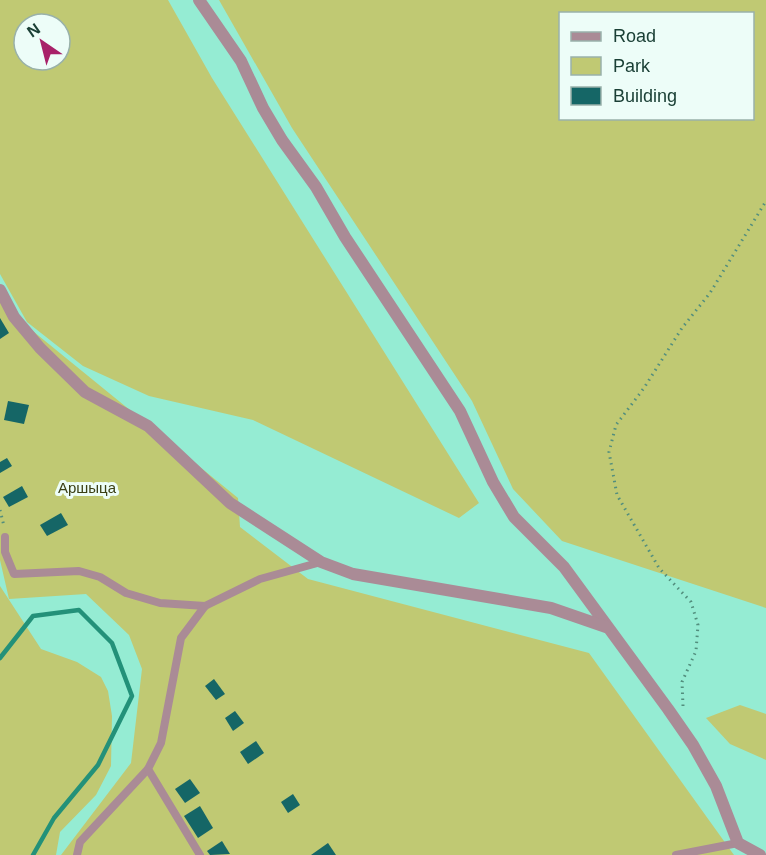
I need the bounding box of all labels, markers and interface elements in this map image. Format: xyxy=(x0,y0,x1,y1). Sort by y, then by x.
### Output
north arrow xyxy=(12,12,72,72)
legend xyxy=(559,12,754,120)
text: N xyxy=(24,20,43,40)
text: Road xyxy=(613,26,656,46)
text: Park xyxy=(613,56,651,76)
text: Building xyxy=(613,86,677,106)
park label: Аршыца xyxy=(58,479,117,496)

